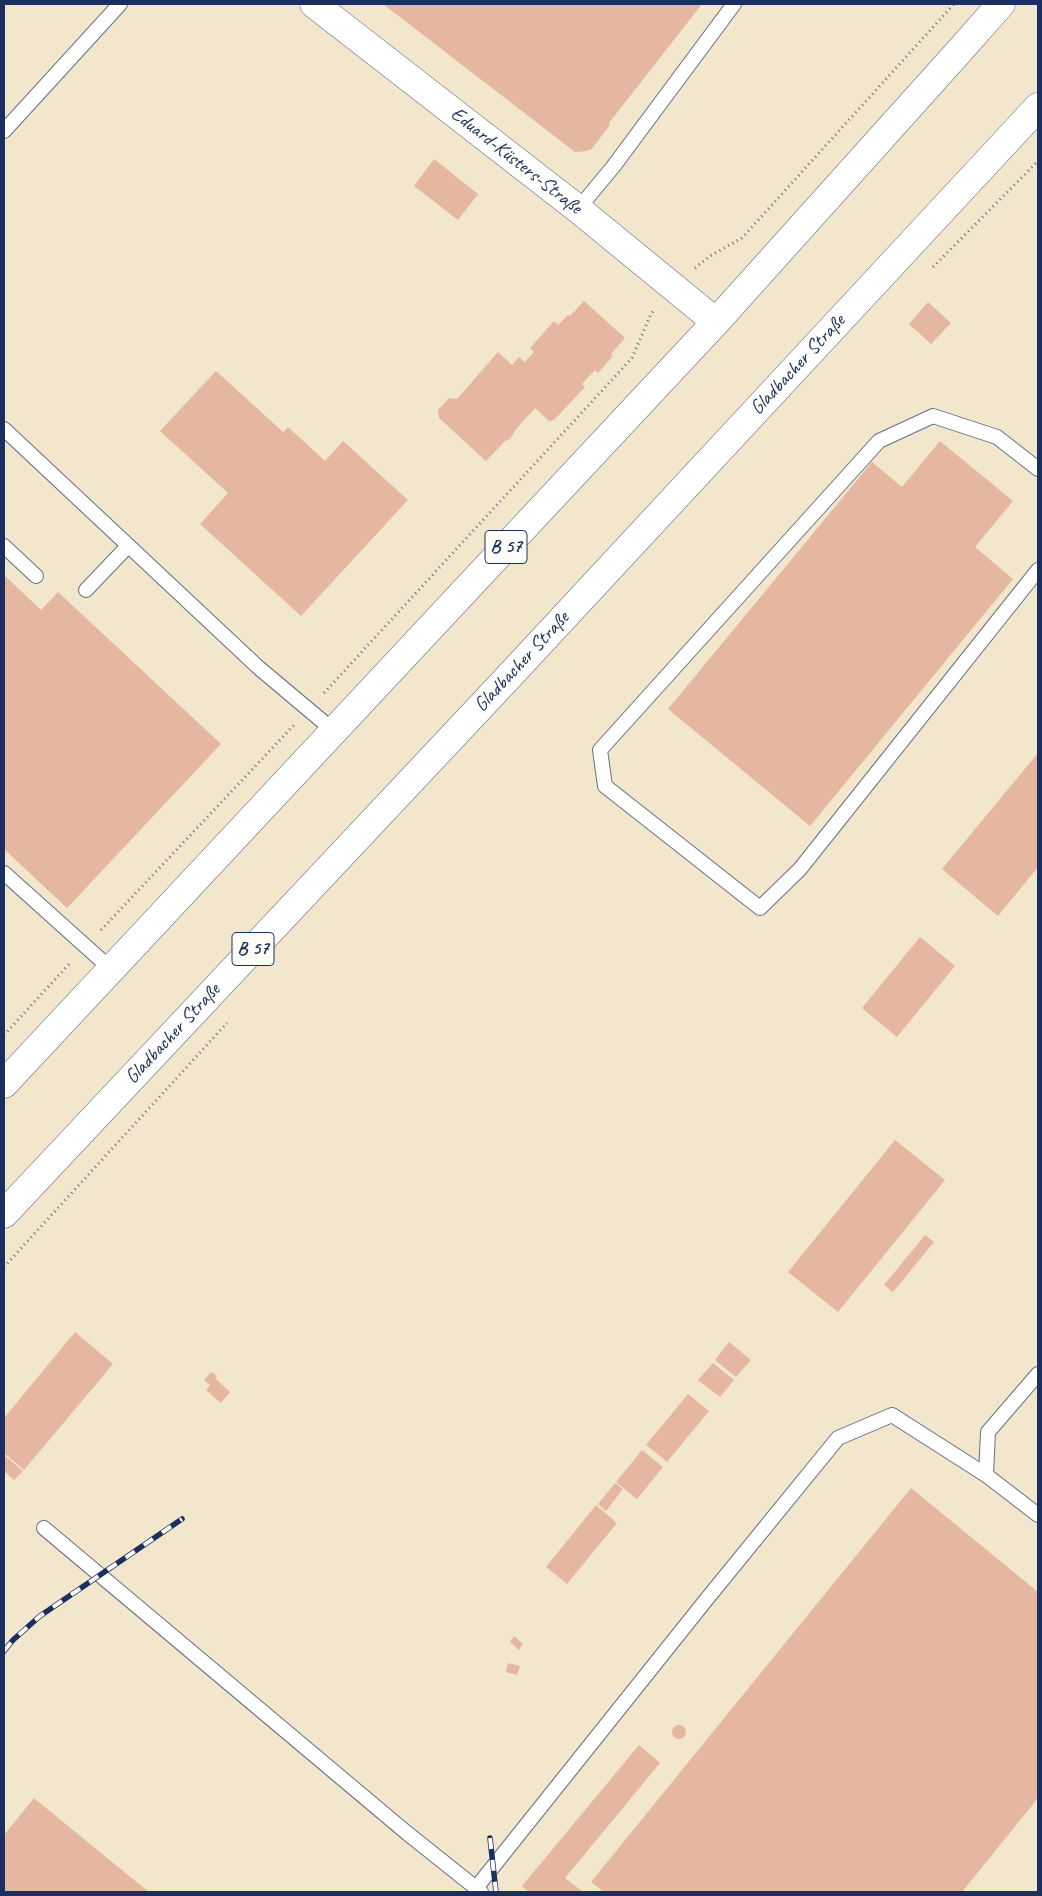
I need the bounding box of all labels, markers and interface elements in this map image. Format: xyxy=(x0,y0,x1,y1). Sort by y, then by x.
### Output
street label: Eduard-Küsters-Straße xyxy=(445,102,587,220)
street label: Gladbacher Straße xyxy=(745,310,851,420)
road number: B 57 xyxy=(485,530,527,564)
street label: Gladbacher Straße xyxy=(469,607,575,717)
road number: B 57 xyxy=(232,932,274,966)
street label: Gladbacher Straße xyxy=(120,979,226,1089)

